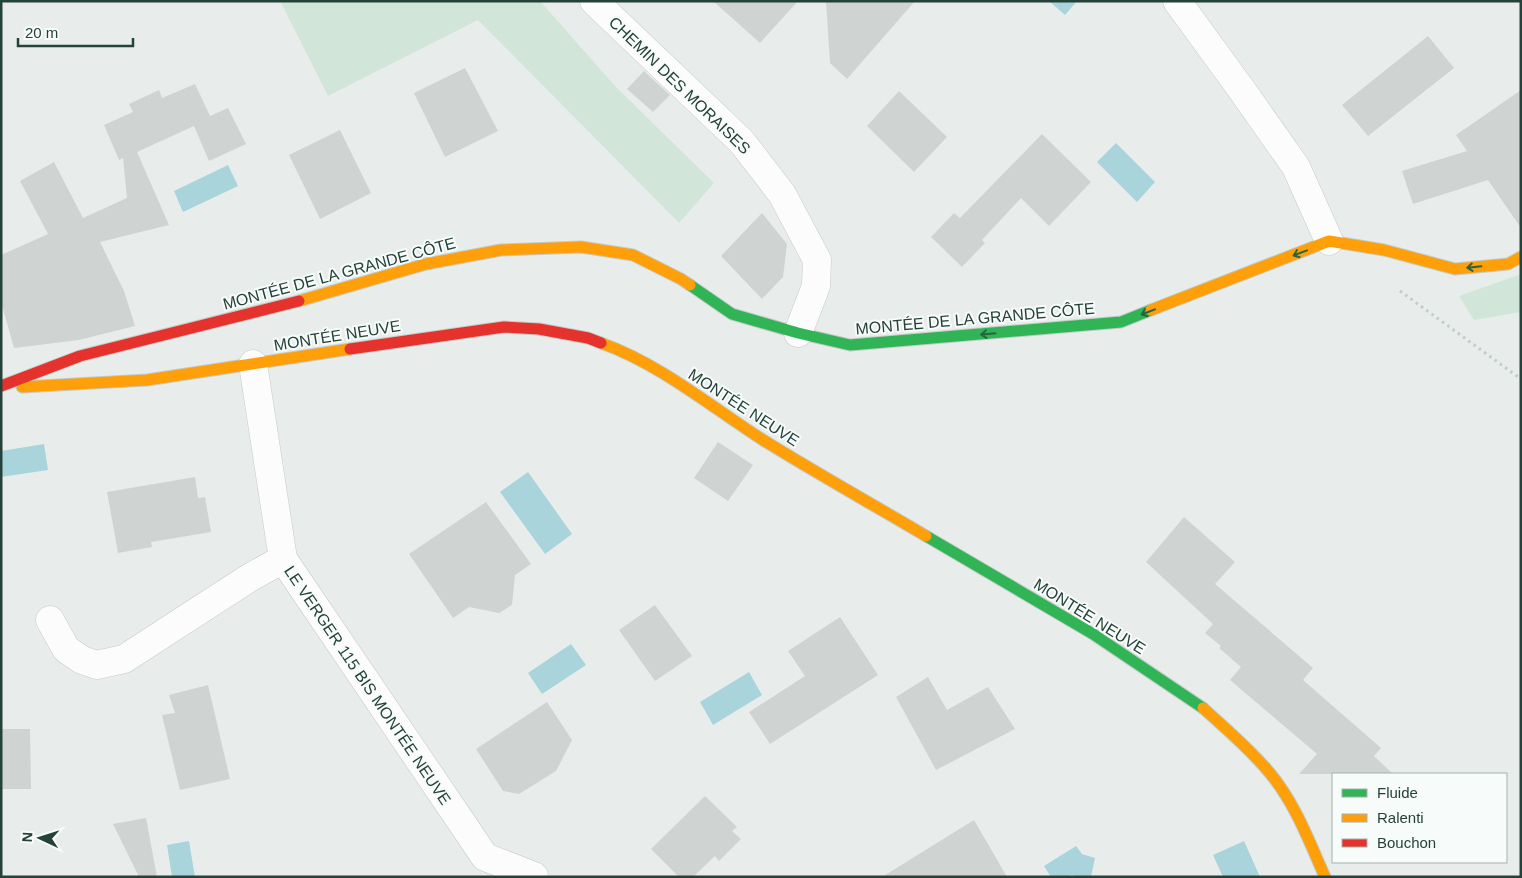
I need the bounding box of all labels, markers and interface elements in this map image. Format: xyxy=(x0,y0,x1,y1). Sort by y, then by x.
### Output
street label: CHEMIN DES MORAISES xyxy=(606,13,754,157)
scale bar xyxy=(18,15,132,47)
text: 20 m xyxy=(25,24,58,41)
street label: MONTÉE DE LA GRANDE CÔTE xyxy=(221,233,457,313)
one-way arrow xyxy=(1292,249,1307,258)
one-way arrow xyxy=(1466,262,1482,272)
street label: MONTÉE DE LA GRANDE CÔTE xyxy=(855,299,1095,337)
one-way arrow xyxy=(1141,308,1156,317)
street label: MONTÉE NEUVE xyxy=(272,316,402,354)
one-way arrow xyxy=(981,329,997,338)
street label: MONTÉE NEUVE xyxy=(685,365,803,449)
street label: LE VERGER 115 BIS MONTÉE NEUVE xyxy=(281,562,455,808)
street label: MONTÉE NEUVE xyxy=(1031,574,1149,658)
legend xyxy=(1332,773,1507,863)
text: Fluide xyxy=(1377,784,1418,801)
text: Ralenti xyxy=(1377,809,1424,826)
north arrow xyxy=(15,813,65,863)
text: N xyxy=(19,831,35,843)
text: Bouchon xyxy=(1377,834,1436,851)

